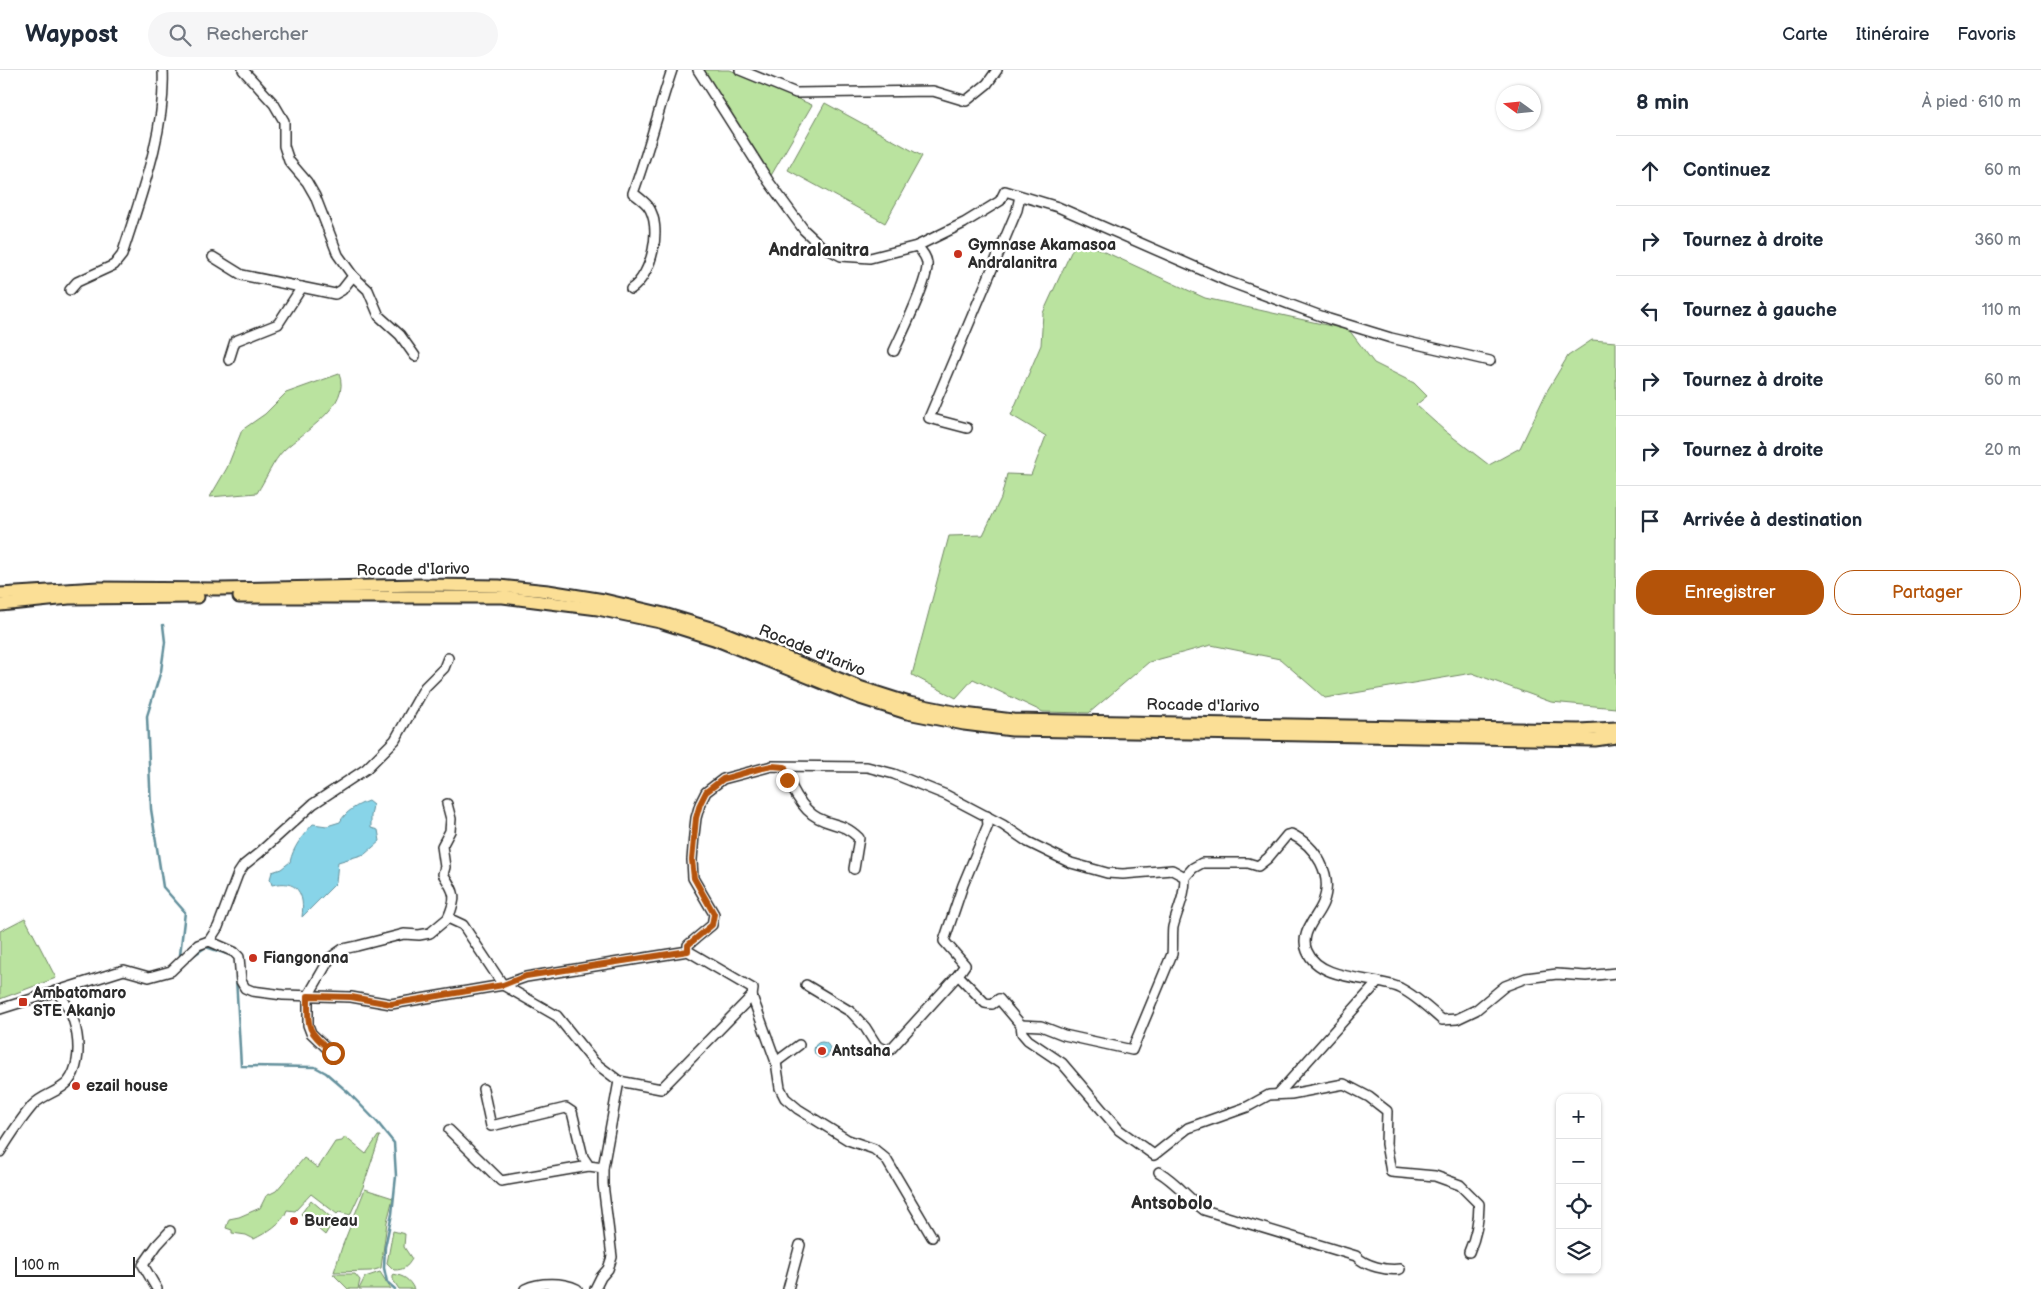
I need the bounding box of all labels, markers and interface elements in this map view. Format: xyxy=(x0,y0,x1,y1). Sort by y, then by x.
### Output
search box xyxy=(148,12,498,57)
text: Waypost xyxy=(25,20,118,49)
icon: search xyxy=(166,21,194,49)
text: Rechercher xyxy=(206,23,308,46)
text: Carte xyxy=(1782,24,1828,45)
text: Itinéraire xyxy=(1856,24,1929,45)
text: Favoris xyxy=(1957,24,2016,45)
north arrow xyxy=(1496,85,1541,130)
text: 8 min xyxy=(1636,90,1689,115)
text: À pied · 610 m xyxy=(1922,93,2021,112)
icon: ahead xyxy=(1636,157,1664,185)
text: Continuez xyxy=(1683,159,1770,182)
text: 60 m xyxy=(1984,161,2021,180)
icon: right xyxy=(1636,227,1664,255)
text: Tournez à droite xyxy=(1683,229,1824,252)
text: 360 m xyxy=(1974,231,2021,250)
place label: Gymnase Akamasoa Andralanitra xyxy=(967,236,1116,273)
district label: Andralanitra xyxy=(768,240,869,261)
marker: Gymnase Akamasoa Andralanitra xyxy=(952,248,964,260)
icon: left xyxy=(1636,297,1664,325)
text: Tournez à gauche xyxy=(1683,299,1837,322)
text: 110 m xyxy=(1982,301,2021,320)
icon: right xyxy=(1636,367,1664,395)
text: Tournez à droite xyxy=(1683,369,1824,392)
text: 60 m xyxy=(1984,371,2021,390)
icon: right xyxy=(1636,437,1664,465)
text: Tournez à droite xyxy=(1683,439,1824,462)
text: 20 m xyxy=(1985,441,2021,460)
icon: arrive xyxy=(1636,507,1664,535)
text: Arrivée à destination xyxy=(1683,509,1862,532)
street label: Rocade d'Iarivo xyxy=(356,560,470,580)
button: Enregistrer xyxy=(1636,570,1824,615)
button: Partager xyxy=(1834,570,2021,615)
street label: Rocade d'Iarivo xyxy=(756,621,868,681)
street label: Rocade d'Iarivo xyxy=(1146,696,1260,716)
route end xyxy=(776,769,799,792)
place label: Fiangonana xyxy=(263,949,349,968)
marker: Fiangonana xyxy=(247,952,259,964)
place label: Ambatomaro STE Akanjo xyxy=(32,984,126,1021)
marker: Ambatomaro STE Akanjo xyxy=(17,996,29,1008)
route start xyxy=(322,1042,345,1065)
place label: Antsaha xyxy=(831,1042,891,1061)
marker: Antsaha xyxy=(816,1045,828,1057)
place label: ezail house xyxy=(86,1077,168,1096)
marker: ezail house xyxy=(70,1080,82,1092)
map controls xyxy=(1556,1094,1601,1274)
button: + xyxy=(1556,1094,1601,1139)
button: − xyxy=(1556,1139,1601,1184)
button: locate xyxy=(1556,1184,1601,1229)
district label: Antsobolo xyxy=(1130,1193,1213,1214)
place label: Bureau xyxy=(304,1212,358,1231)
marker: Bureau xyxy=(288,1215,300,1227)
button: layers xyxy=(1556,1229,1601,1274)
scale bar xyxy=(15,1254,135,1277)
text: 100 m xyxy=(22,1257,59,1274)

